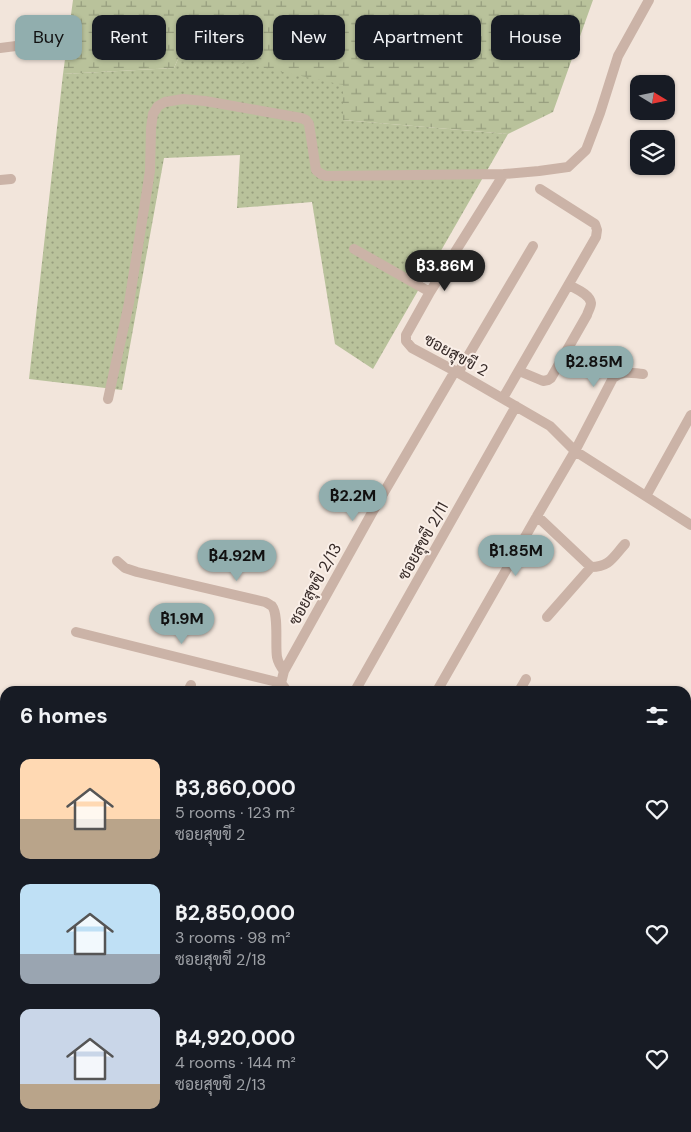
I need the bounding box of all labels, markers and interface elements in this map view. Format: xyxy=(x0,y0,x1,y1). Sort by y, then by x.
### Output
chip: Buy xyxy=(15,15,82,60)
chip: Rent xyxy=(92,15,166,60)
chip: Filters xyxy=(176,15,263,60)
chip: New xyxy=(273,15,345,60)
chip: Apartment xyxy=(355,15,481,60)
chip: House xyxy=(491,15,580,60)
north arrow xyxy=(630,75,675,120)
map controls xyxy=(630,75,675,175)
button: layers xyxy=(630,130,675,175)
pin: ฿3.86M xyxy=(404,250,486,292)
text: ฿3.86M xyxy=(416,255,474,276)
street label: ซอยสุขขี 2 xyxy=(420,328,492,382)
pin: ฿2.85M xyxy=(553,346,635,388)
text: ฿2.85M xyxy=(565,351,623,372)
pin: ฿2.2M xyxy=(318,480,388,522)
text: ฿2.2M xyxy=(330,485,376,506)
street label: ซอยสุขขี 2/11 xyxy=(392,498,454,584)
pin: ฿1.85M xyxy=(475,534,557,577)
street label: ซอยสุขขี 2/13 xyxy=(283,539,347,629)
pin: ฿4.92M xyxy=(196,540,278,582)
text: ฿1.85M xyxy=(489,540,543,561)
text: ฿4.92M xyxy=(208,545,266,566)
pin: ฿1.9M xyxy=(147,602,217,645)
text: ฿1.9M xyxy=(160,608,204,629)
text: 6 homes xyxy=(20,702,108,730)
icon: filters xyxy=(643,702,671,730)
text: ฿3,860,000 xyxy=(175,774,296,802)
icon: home xyxy=(60,779,120,839)
icon: heart xyxy=(643,795,671,823)
text: 5 rooms · 123 m² xyxy=(175,802,295,823)
text: ซอยสุขขี 2 xyxy=(175,824,245,845)
text: ฿2,850,000 xyxy=(175,899,295,927)
icon: home xyxy=(60,904,120,964)
icon: heart xyxy=(643,920,671,948)
text: 3 rooms · 98 m² xyxy=(175,927,291,948)
text: ซอยสุขขี 2/18 xyxy=(175,949,266,970)
text: ฿4,920,000 xyxy=(175,1024,295,1052)
icon: home xyxy=(60,1029,120,1089)
icon: heart xyxy=(643,1045,671,1073)
text: 4 rooms · 144 m² xyxy=(175,1052,296,1073)
text: ซอยสุขขี 2/13 xyxy=(175,1074,266,1095)

